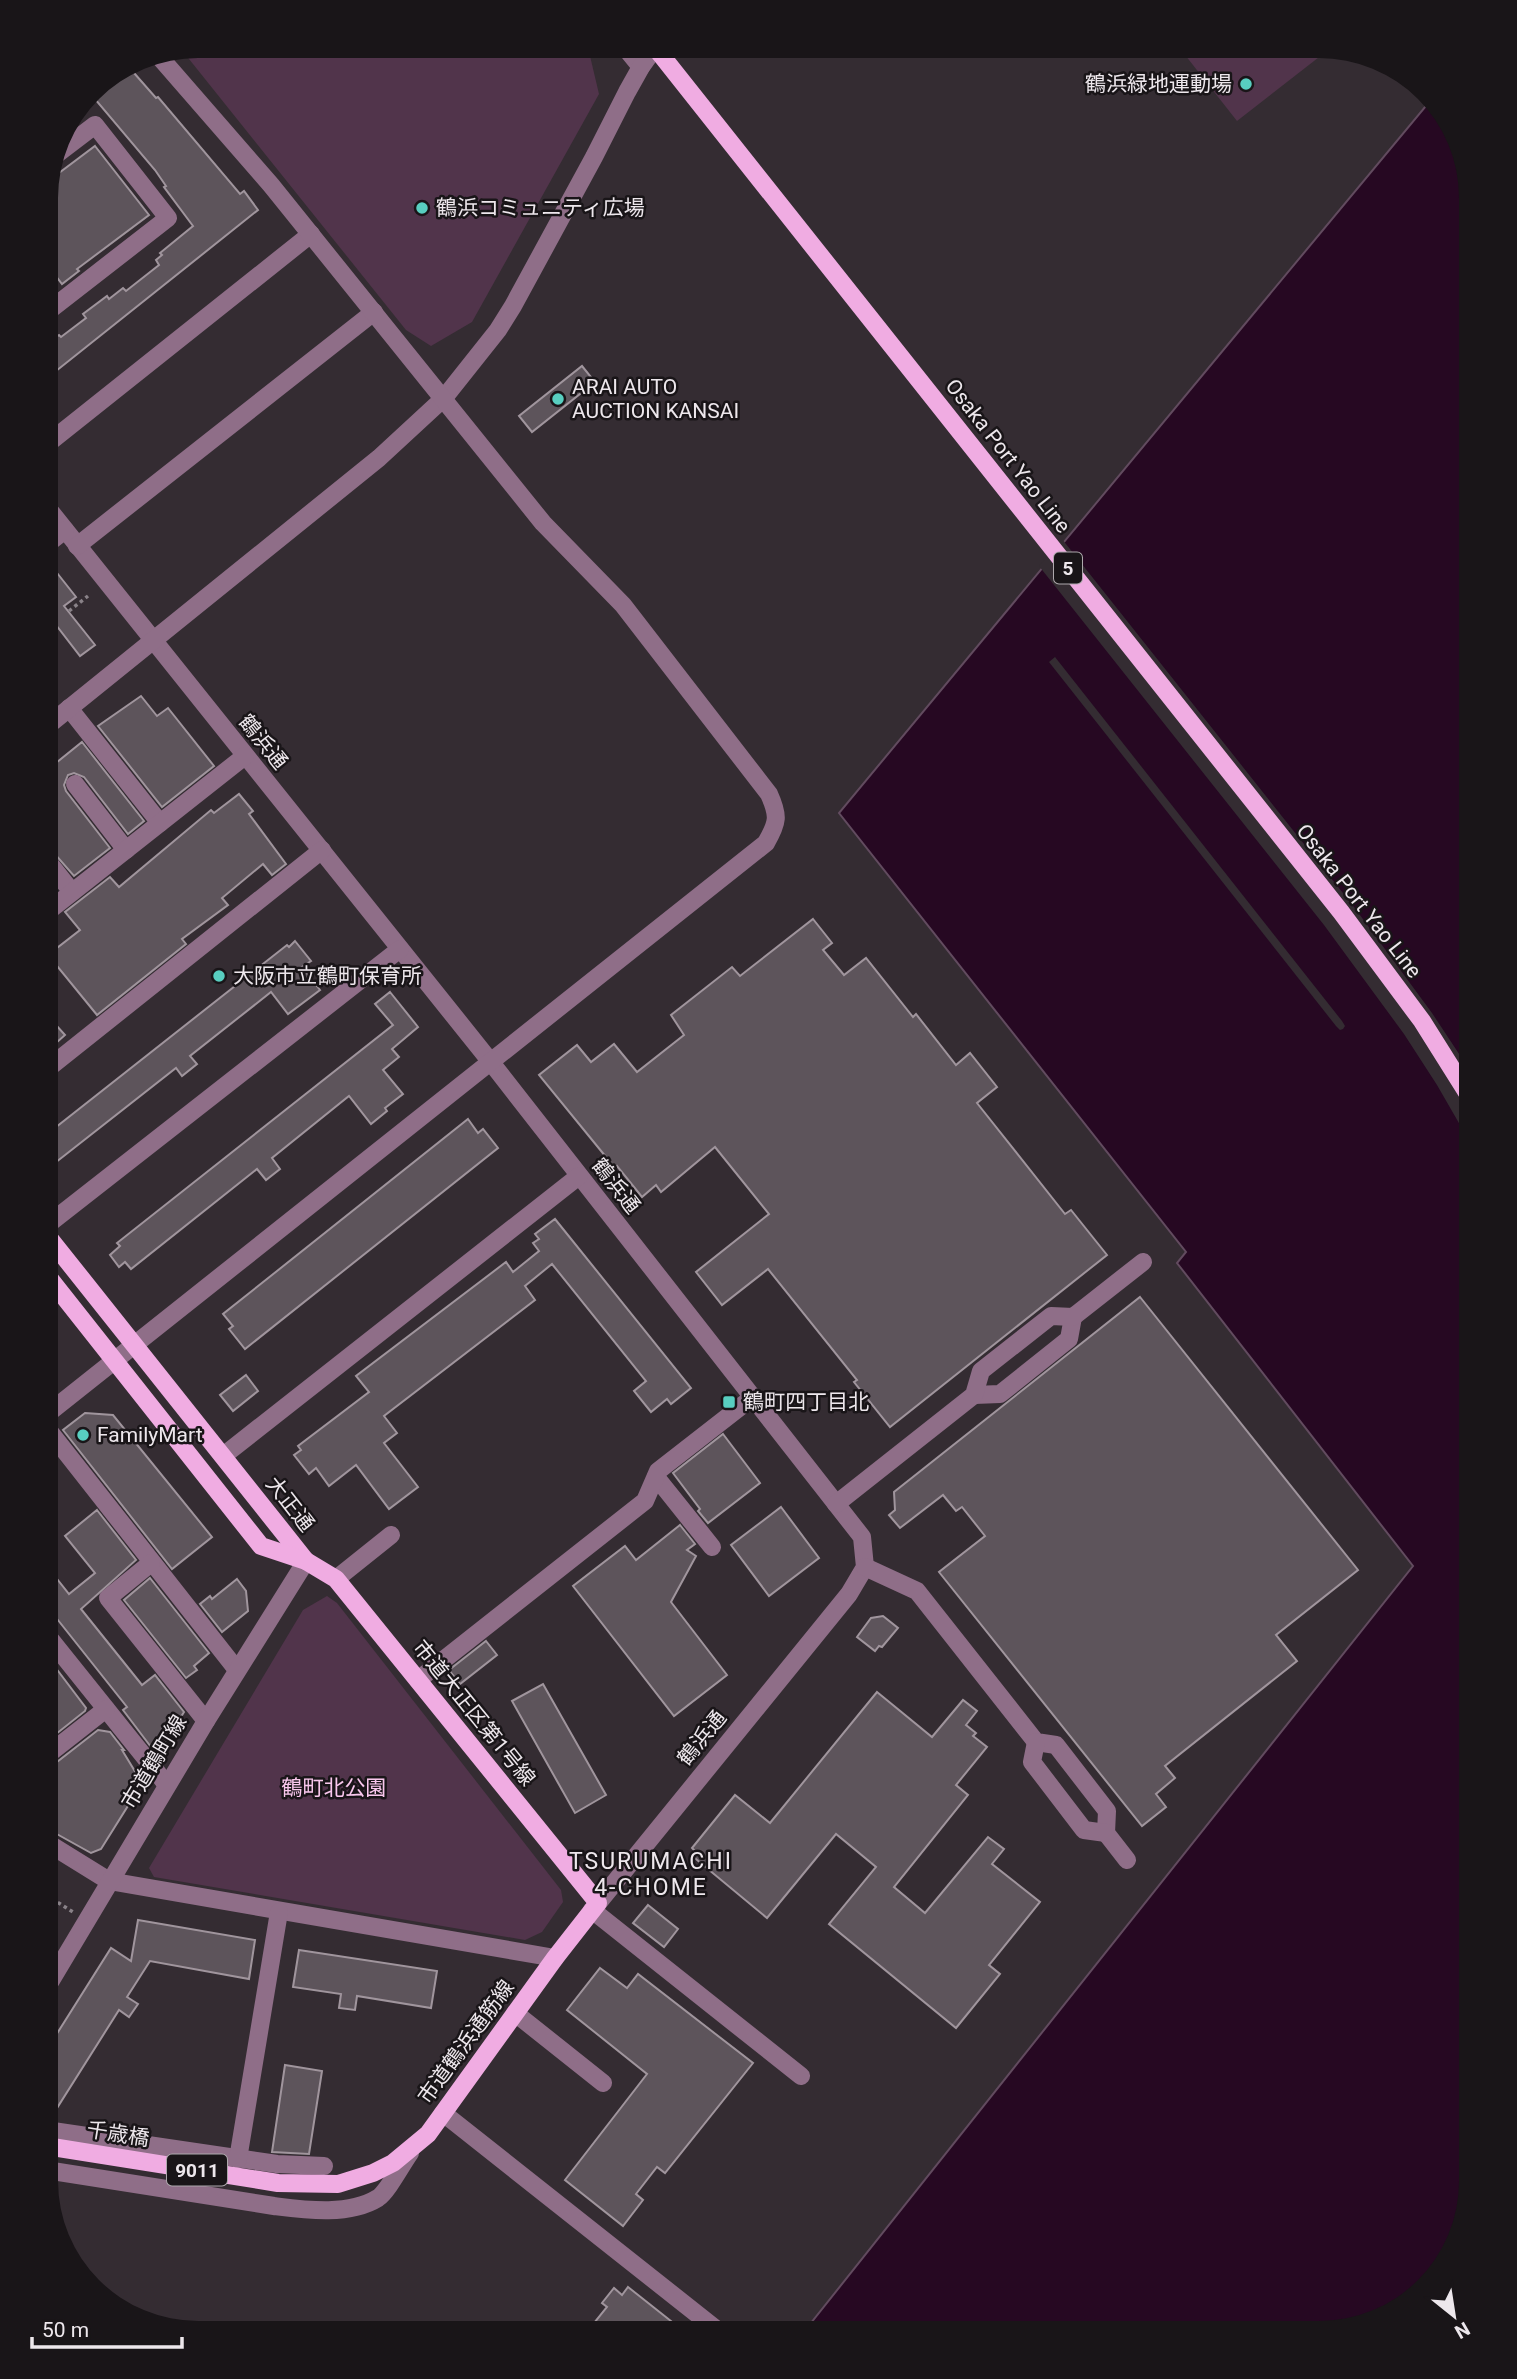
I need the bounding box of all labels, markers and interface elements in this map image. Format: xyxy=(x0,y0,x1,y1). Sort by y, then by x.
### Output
place label: 鶴浜緑地運動場 xyxy=(1085,72,1232,96)
marker: 鶴浜緑地運動場 xyxy=(1238,76,1254,92)
place label: 鶴浜コミュニティ広場 xyxy=(436,196,645,220)
marker: 鶴浜コミュニティ広場 xyxy=(414,200,430,216)
street label: Osaka Port Yao Line xyxy=(941,374,1075,538)
place label: ARAI AUTO AUCTION KANSAI xyxy=(572,375,739,423)
marker: ARAI AUTO AUCTION KANSAI xyxy=(550,391,566,407)
road number: 5 xyxy=(1054,552,1082,583)
street label: 鶴浜通 xyxy=(234,710,292,774)
street label: Osaka Port Yao Line xyxy=(1292,819,1426,983)
place label: 大阪市立鶴町保育所 xyxy=(233,964,422,988)
marker: 大阪市立鶴町保育所 xyxy=(211,968,227,984)
street label: 鶴浜通 xyxy=(587,1154,645,1218)
place label: 鶴町四丁目北 xyxy=(743,1390,869,1414)
marker: 鶴町四丁目北 xyxy=(721,1394,737,1410)
place label: FamilyMart xyxy=(97,1423,203,1447)
marker: FamilyMart xyxy=(75,1427,91,1443)
street label: 大正通 xyxy=(261,1472,319,1536)
street label: 市道大正区第1号線 xyxy=(408,1636,540,1790)
street label: 鶴浜通 xyxy=(673,1706,731,1770)
street label: 市道鶴町線 xyxy=(117,1711,191,1813)
park label: 鶴町北公園 xyxy=(282,1776,387,1800)
district label: TSURUMACHI 4-CHOME xyxy=(569,1848,733,1901)
street label: 市道鶴浜通筋線 xyxy=(413,1975,519,2109)
street label: 千歳橋 xyxy=(85,2117,151,2151)
road number: 9011 xyxy=(167,2154,227,2186)
north arrow xyxy=(1419,2281,1489,2351)
scale bar xyxy=(32,2306,182,2350)
text: N xyxy=(1451,2317,1474,2344)
text: 50 m xyxy=(42,2318,89,2342)

